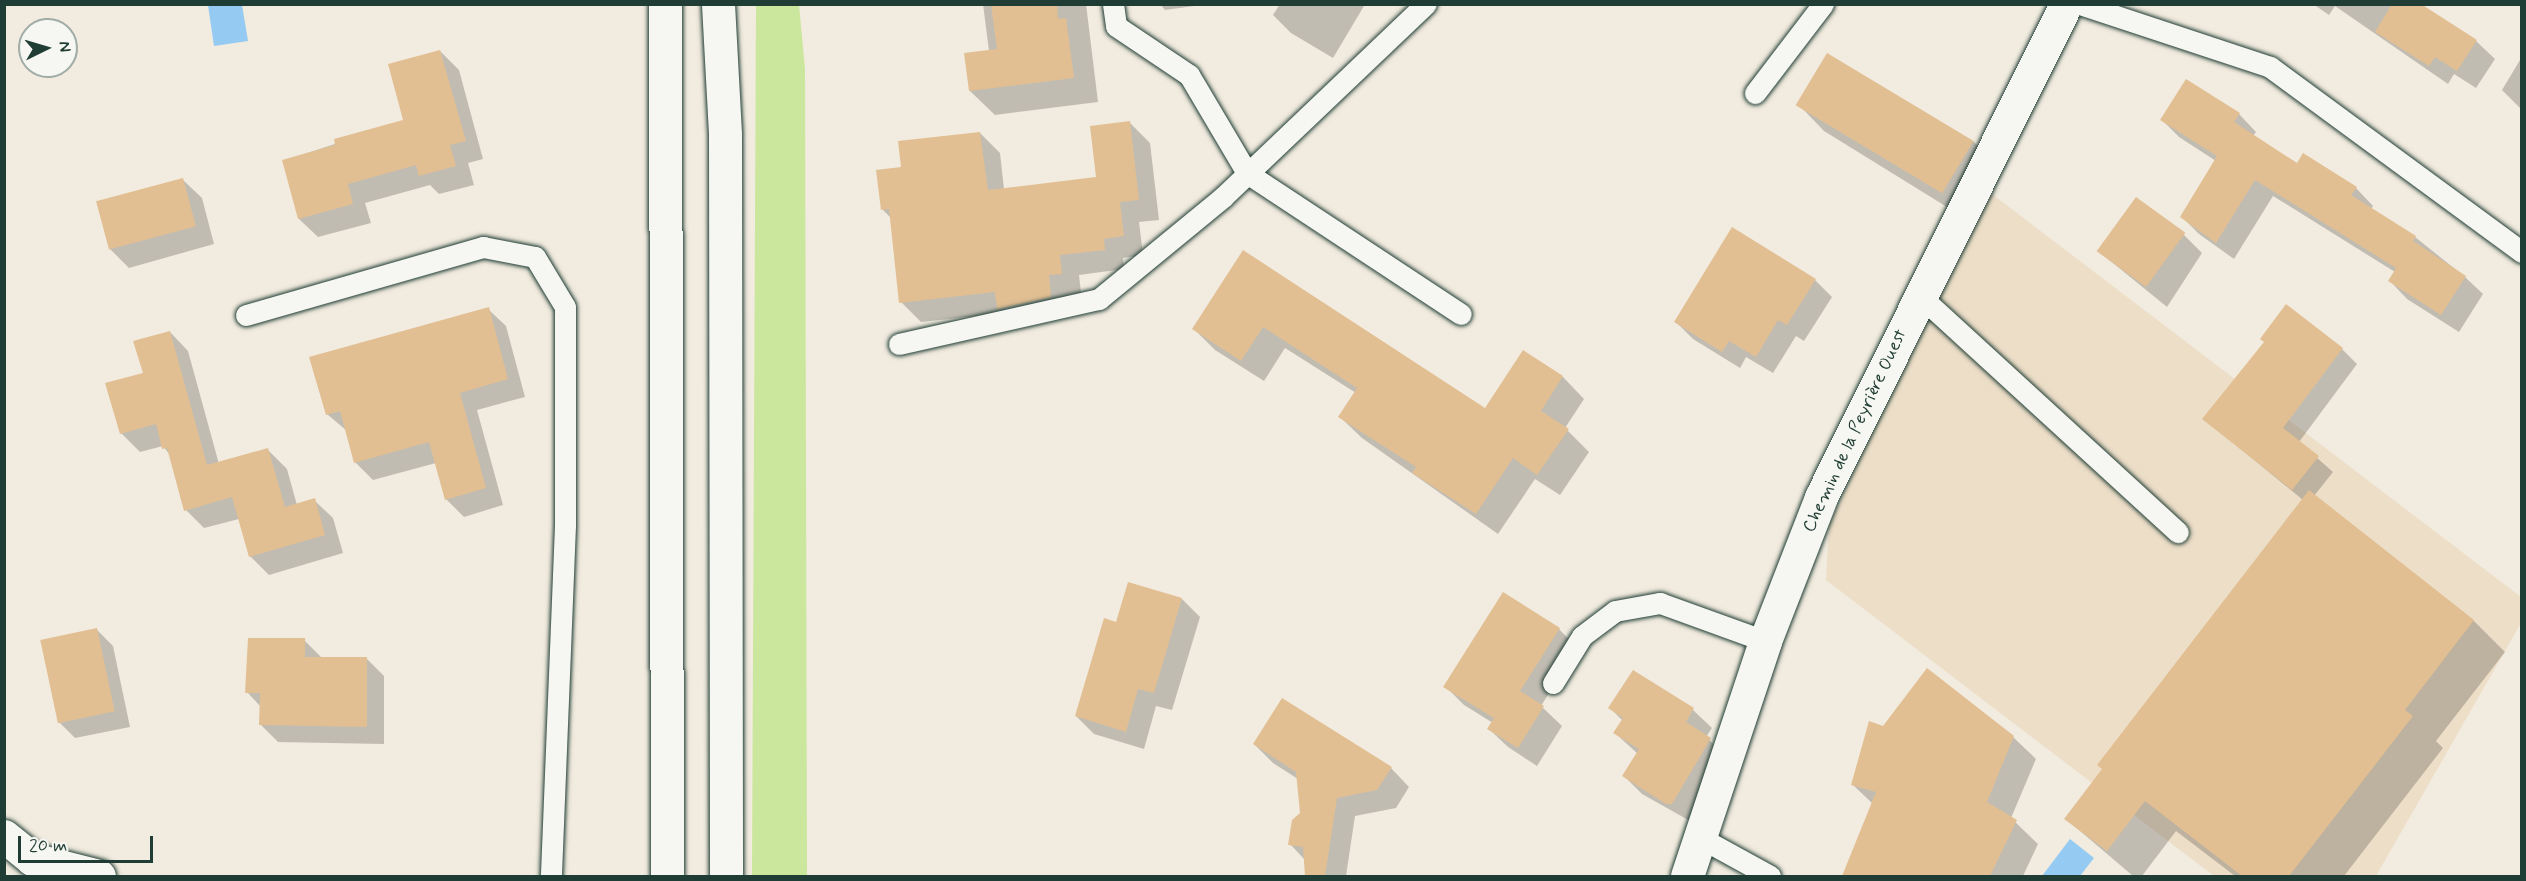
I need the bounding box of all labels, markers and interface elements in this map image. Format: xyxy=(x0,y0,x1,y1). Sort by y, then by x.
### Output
north arrow xyxy=(18,18,78,78)
text: N xyxy=(54,40,75,53)
street label: Chemin de la Peyrière Ouest xyxy=(1800,329,1910,533)
scale bar xyxy=(21,824,156,862)
text: 20 m xyxy=(29,834,67,858)

